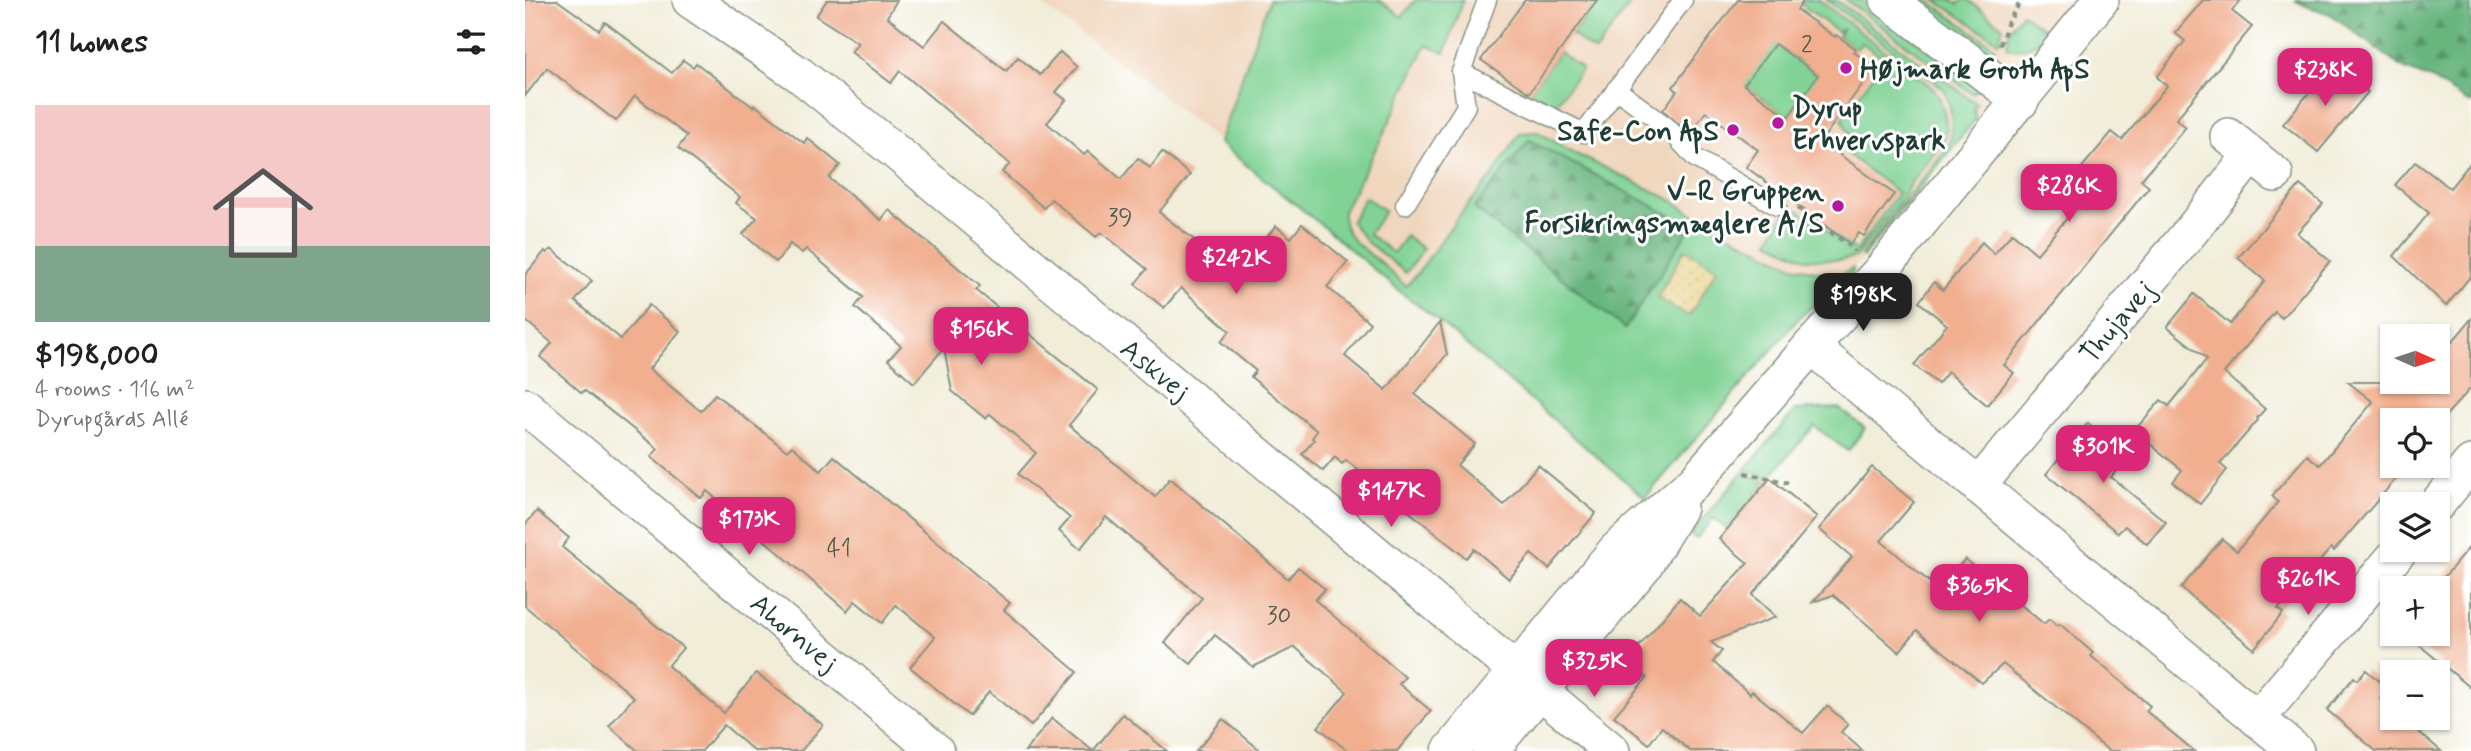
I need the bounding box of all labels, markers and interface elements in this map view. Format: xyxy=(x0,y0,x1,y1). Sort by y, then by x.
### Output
text: 11 homes xyxy=(35,23,148,62)
icon: filters xyxy=(452,23,490,61)
house number: 2 xyxy=(1801,30,1813,61)
pin: $238K xyxy=(2276,48,2374,108)
place label: Højmark Groth ApS xyxy=(1860,52,2090,92)
text: $238K xyxy=(2293,56,2357,86)
marker: Højmark Groth ApS xyxy=(1838,60,1854,76)
place label: Dyrup Erhvervspark xyxy=(1792,91,1945,160)
place label: Safe-Con ApS xyxy=(1557,114,1719,154)
marker: Dyrup Erhvervspark xyxy=(1770,115,1786,131)
marker: Safe-Con ApS xyxy=(1725,122,1741,138)
icon: home xyxy=(200,150,326,276)
pin: $286K xyxy=(2020,164,2118,224)
text: $286K xyxy=(2037,172,2101,202)
place label: V-R Gruppen Forsikringsmæglere A/S xyxy=(1525,174,1825,244)
marker: V-R Gruppen Forsikringsmæglere A/S xyxy=(1830,198,1846,214)
house number: 39 xyxy=(1107,203,1133,234)
pin: $242K xyxy=(1187,236,1285,296)
text: $242K xyxy=(1202,244,1270,274)
street label: Thujavej xyxy=(2072,273,2164,372)
pin: $198K xyxy=(1814,274,1912,333)
text: $198K xyxy=(1830,281,1896,311)
pin: $156K xyxy=(932,308,1030,367)
text: $156K xyxy=(949,315,1013,345)
north arrow xyxy=(2380,324,2450,394)
map controls xyxy=(2380,324,2450,730)
street label: Askvej xyxy=(1112,331,1197,411)
text: $198,000 xyxy=(35,336,159,375)
text: 4 rooms · 116 m² xyxy=(35,375,195,405)
text: Dyrupgårds Allé xyxy=(35,405,188,435)
button: locate xyxy=(2380,408,2450,478)
pin: $301K xyxy=(2054,426,2152,485)
text: $301K xyxy=(2072,433,2134,463)
pin: $147K xyxy=(1342,470,1440,529)
text: $147K xyxy=(1358,477,1424,507)
button: layers xyxy=(2380,492,2450,562)
pin: $173K xyxy=(700,498,798,557)
text: $173K xyxy=(719,505,780,535)
house number: 41 xyxy=(827,534,851,565)
pin: $261K xyxy=(2259,558,2357,617)
pin: $365K xyxy=(1930,564,2028,624)
text: $261K xyxy=(2277,565,2339,595)
text: $365K xyxy=(1946,572,2012,602)
button: + xyxy=(2380,576,2450,646)
street label: Ahornvej xyxy=(741,586,845,682)
house number: 30 xyxy=(1267,601,1291,632)
pin: $325K xyxy=(1545,640,1643,699)
text: $325K xyxy=(1561,647,1627,677)
button: − xyxy=(2380,660,2450,730)

